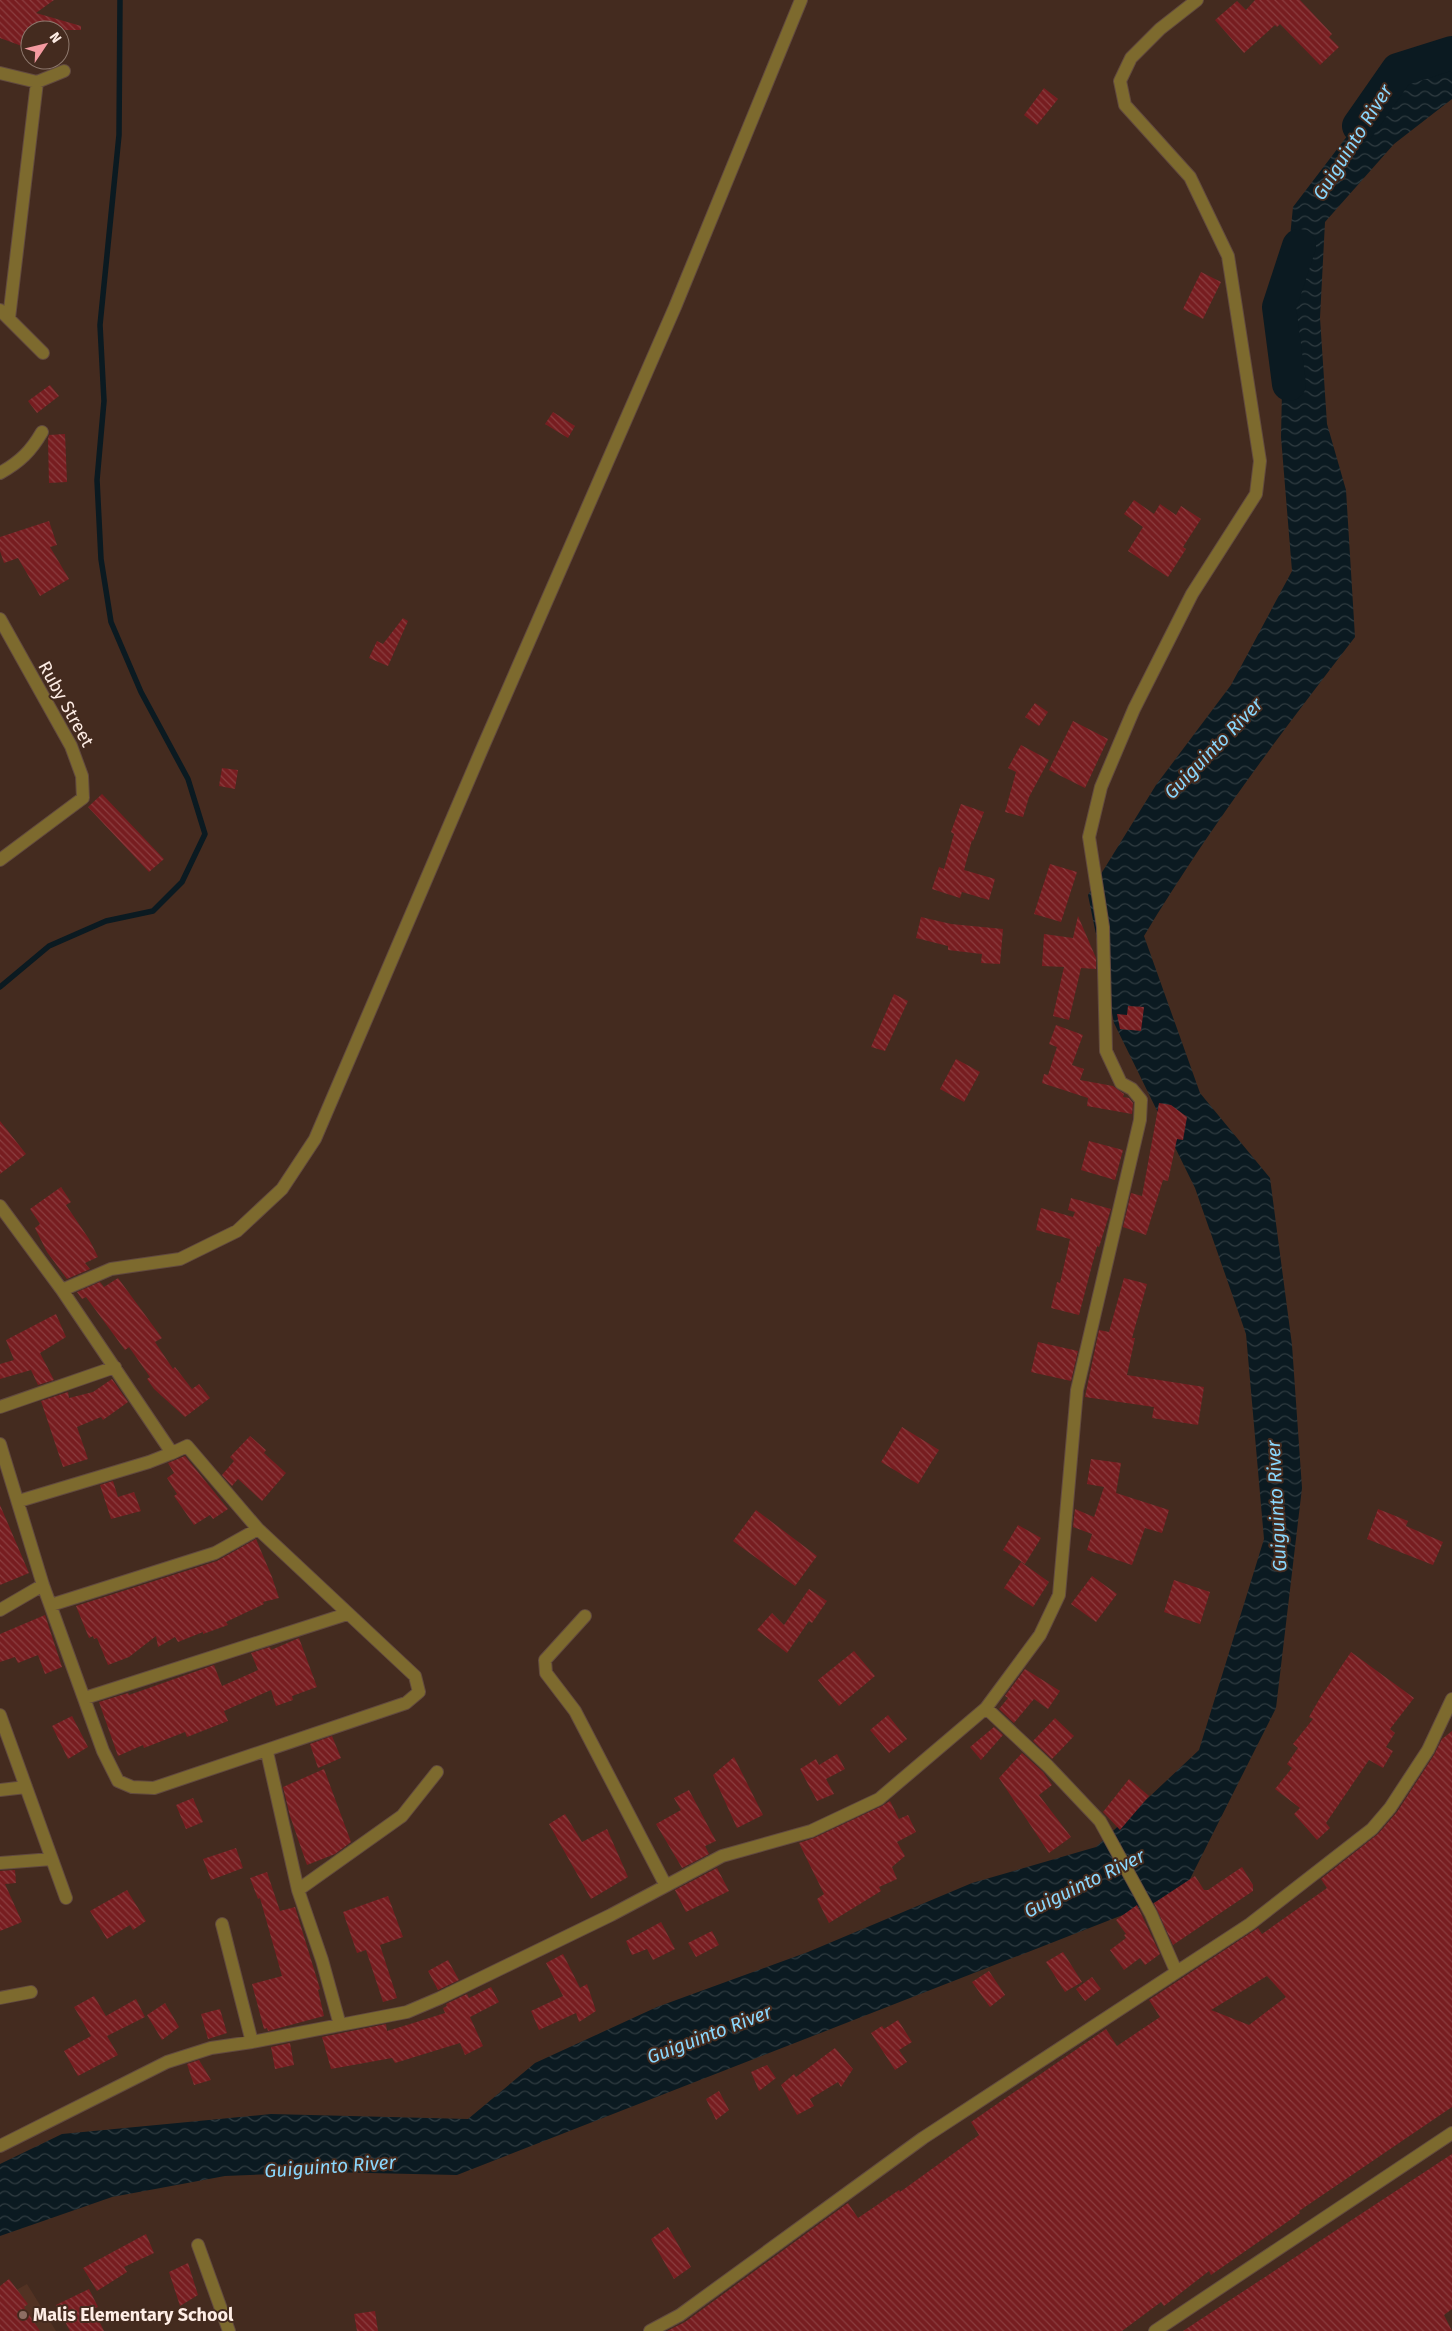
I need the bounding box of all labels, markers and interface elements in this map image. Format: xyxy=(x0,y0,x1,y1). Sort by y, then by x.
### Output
north arrow xyxy=(20,20,70,70)
text: N xyxy=(46,29,65,47)
water label: Guiguinto River xyxy=(1308,80,1397,204)
street label: Ruby Street xyxy=(33,657,99,751)
water label: Guiguinto River xyxy=(1159,692,1268,804)
water label: Guiguinto River xyxy=(1262,1439,1291,1572)
water label: Guiguinto River xyxy=(1020,1844,1149,1923)
water label: Guiguinto River xyxy=(644,2000,775,2069)
water label: Guiguinto River xyxy=(264,2150,397,2183)
place label: Malis Elementary School xyxy=(33,2304,234,2326)
marker: Malis Elementary School xyxy=(17,2309,29,2321)

